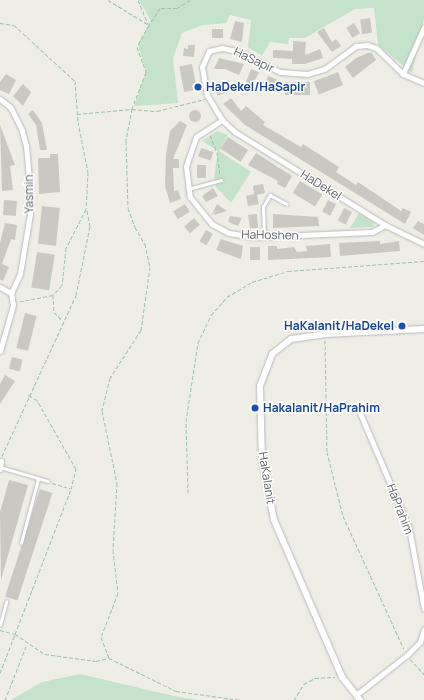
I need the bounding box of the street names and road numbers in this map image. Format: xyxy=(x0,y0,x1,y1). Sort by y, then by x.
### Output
street label: HaSapir xyxy=(231,44,277,76)
street label: HaDekel xyxy=(298,167,344,203)
street label: Yasmin xyxy=(21,174,37,214)
street label: HaHoshen xyxy=(241,227,299,243)
street label: HaKalanit xyxy=(256,451,278,505)
street label: HaPrahim xyxy=(384,482,416,536)

